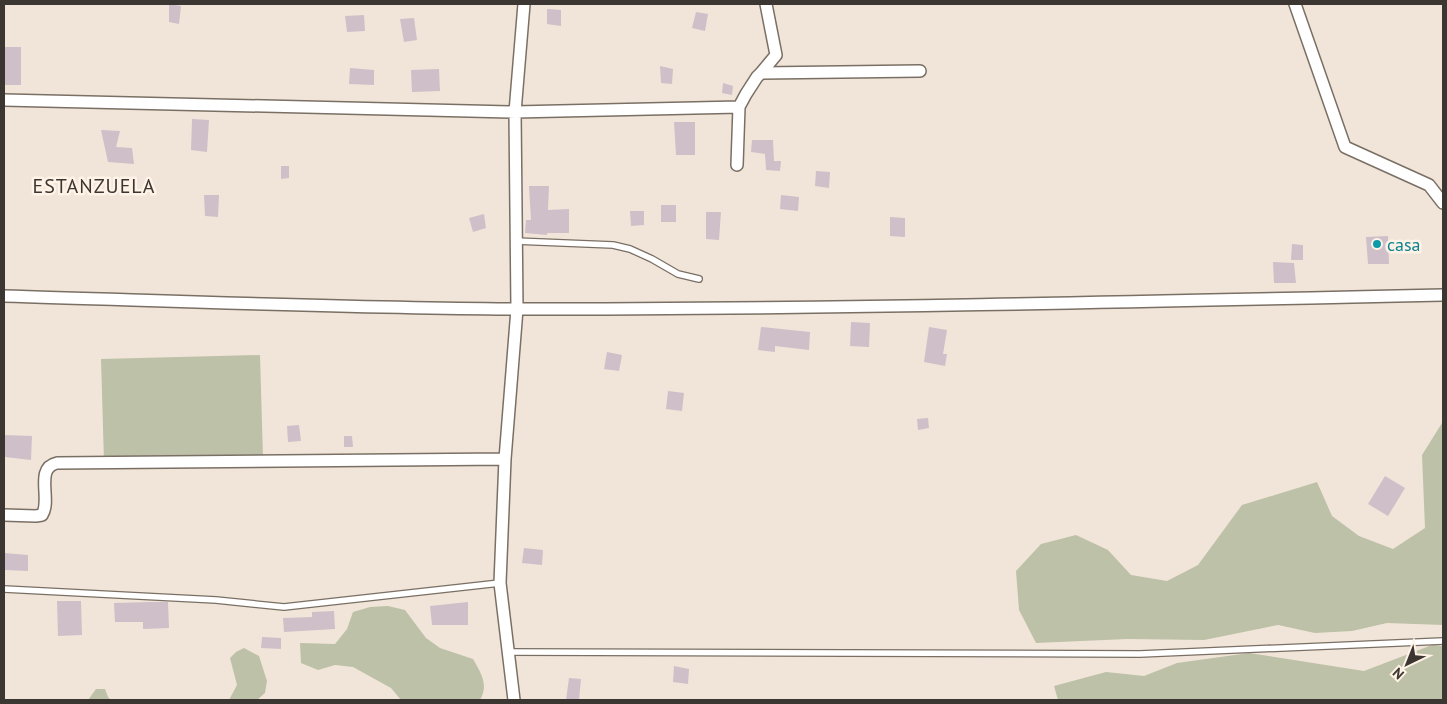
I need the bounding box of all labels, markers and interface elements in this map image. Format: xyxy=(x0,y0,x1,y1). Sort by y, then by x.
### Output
district label: ESTANZUELA xyxy=(32,173,156,199)
place label: casa xyxy=(1387,233,1421,256)
marker: casa xyxy=(1371,238,1383,250)
north arrow xyxy=(1382,639,1432,689)
text: N xyxy=(1389,664,1408,683)

